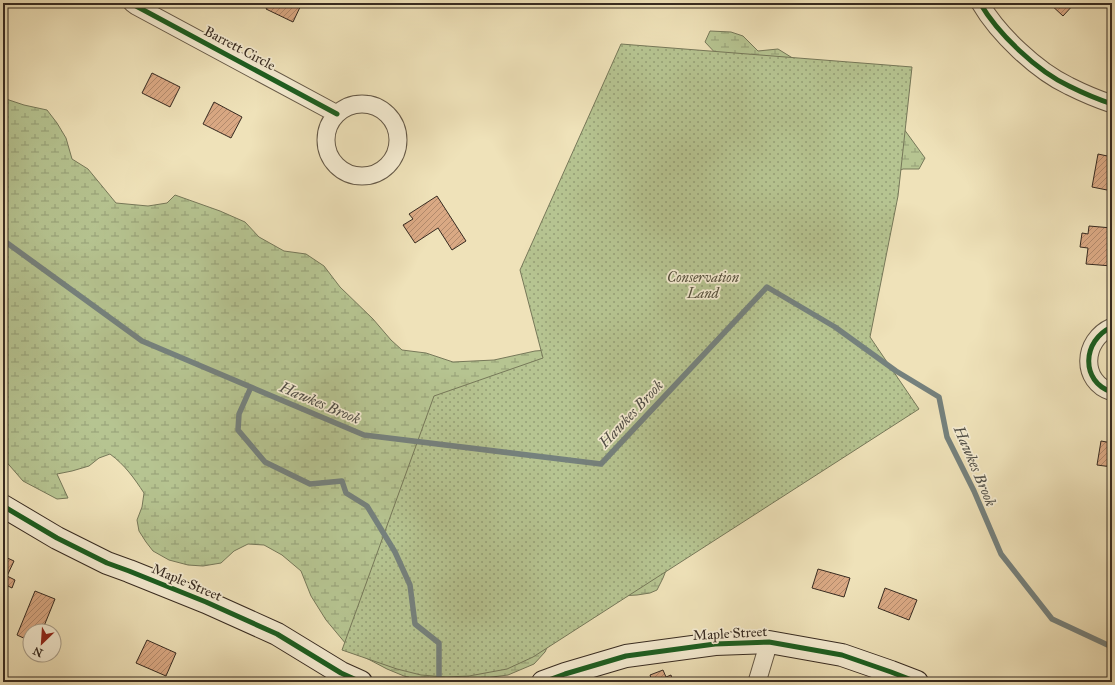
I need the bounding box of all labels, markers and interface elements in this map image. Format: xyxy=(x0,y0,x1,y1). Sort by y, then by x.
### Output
street label: Barrett Circle xyxy=(201,23,279,74)
park label: Conservation Land xyxy=(667,269,740,302)
water label: Hawkes Brook xyxy=(594,376,667,452)
water label: Hawkes Brook xyxy=(276,378,363,428)
water label: Hawkes Brook xyxy=(950,422,1000,509)
street label: Maple Street xyxy=(149,560,225,605)
north arrow xyxy=(22,623,62,663)
street label: Maple Street xyxy=(692,623,768,644)
text: N xyxy=(30,643,45,659)

